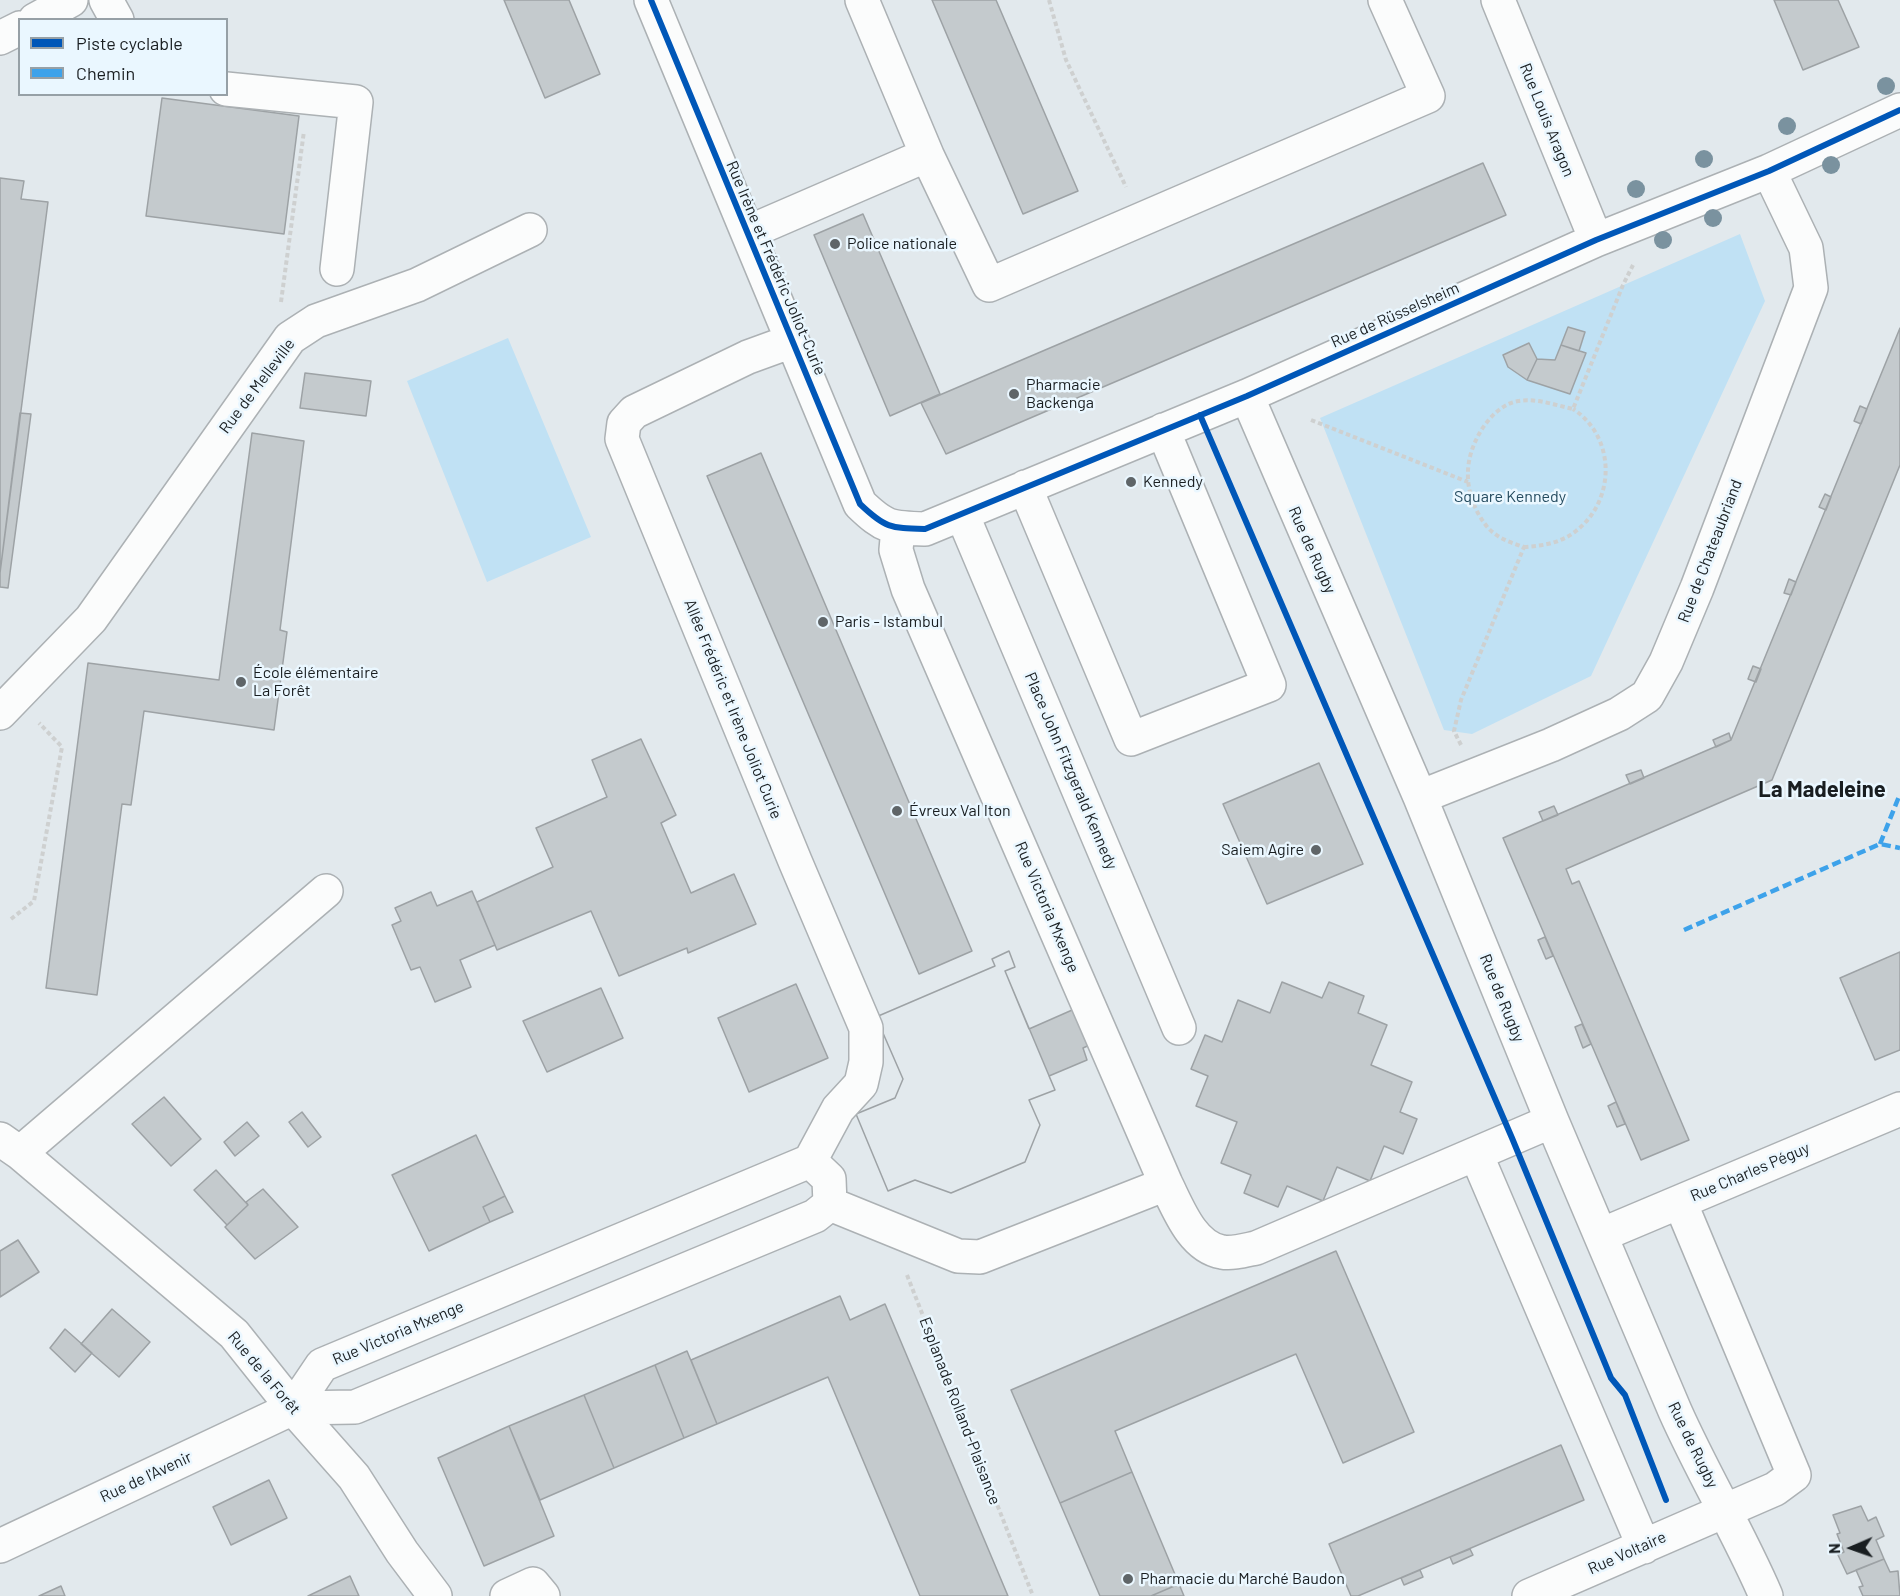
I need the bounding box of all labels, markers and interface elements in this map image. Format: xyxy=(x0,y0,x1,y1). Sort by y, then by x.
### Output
legend xyxy=(18,18,228,96)
text: Piste cyclable xyxy=(76,32,183,54)
street label: Rue Louis Aragon xyxy=(1515,60,1579,180)
text: Chemin xyxy=(76,62,135,84)
street label: Rue Irène et Frédéric Joliot-Curie xyxy=(722,158,830,378)
place label: Police nationale xyxy=(847,234,957,254)
marker: Police nationale xyxy=(828,237,842,251)
street label: Rue de Rüsselsheim xyxy=(1328,278,1462,352)
street label: Rue de Melleville xyxy=(215,335,299,437)
place label: Pharmacie Backenga xyxy=(1026,375,1100,413)
marker: Pharmacie Backenga xyxy=(1007,387,1021,401)
place label: Kennedy xyxy=(1143,472,1203,492)
marker: Kennedy xyxy=(1124,475,1138,489)
street label: Rue de Chateaubriand xyxy=(1674,477,1746,625)
park label: Square Kennedy xyxy=(1454,487,1566,507)
street label: Rue de Rugby xyxy=(1284,503,1340,597)
street label: Allée Frédéric et Irène Joliot Curie xyxy=(680,596,786,822)
place label: Paris - Istambul xyxy=(835,612,943,632)
marker: Paris - Istambul xyxy=(816,615,830,629)
place label: École élémentaire La Forêt xyxy=(253,663,378,701)
street label: Place John Fitzgerald Kennedy xyxy=(1021,670,1121,872)
marker: École élémentaire La Forêt xyxy=(234,675,248,689)
district label: La Madeleine xyxy=(1758,777,1886,803)
place label: Évreux Val Iton xyxy=(909,801,1011,821)
marker: Évreux Val Iton xyxy=(890,804,904,818)
street label: Rue Victoria Mxenge xyxy=(1011,839,1083,975)
place label: Saiem Agire xyxy=(1221,840,1304,860)
marker: Saiem Agire xyxy=(1309,843,1323,857)
street label: Rue de Rugby xyxy=(1476,951,1528,1045)
street label: Rue Charles Péguy xyxy=(1688,1138,1812,1206)
street label: Rue Victoria Mxenge xyxy=(330,1297,466,1369)
street label: Esplanade Rolland-Plaisance xyxy=(915,1314,1005,1508)
street label: Rue de la Forêt xyxy=(224,1327,304,1419)
street label: Rue de Rugby xyxy=(1664,1399,1722,1491)
street label: Rue de l'Avenir xyxy=(97,1447,195,1507)
north arrow xyxy=(1822,1518,1882,1578)
street label: Rue Voltaire xyxy=(1585,1527,1669,1579)
text: N xyxy=(1824,1543,1843,1554)
place label: Pharmacie du Marché Baudon xyxy=(1140,1569,1345,1589)
marker: Pharmacie du Marché Baudon xyxy=(1121,1572,1135,1586)

